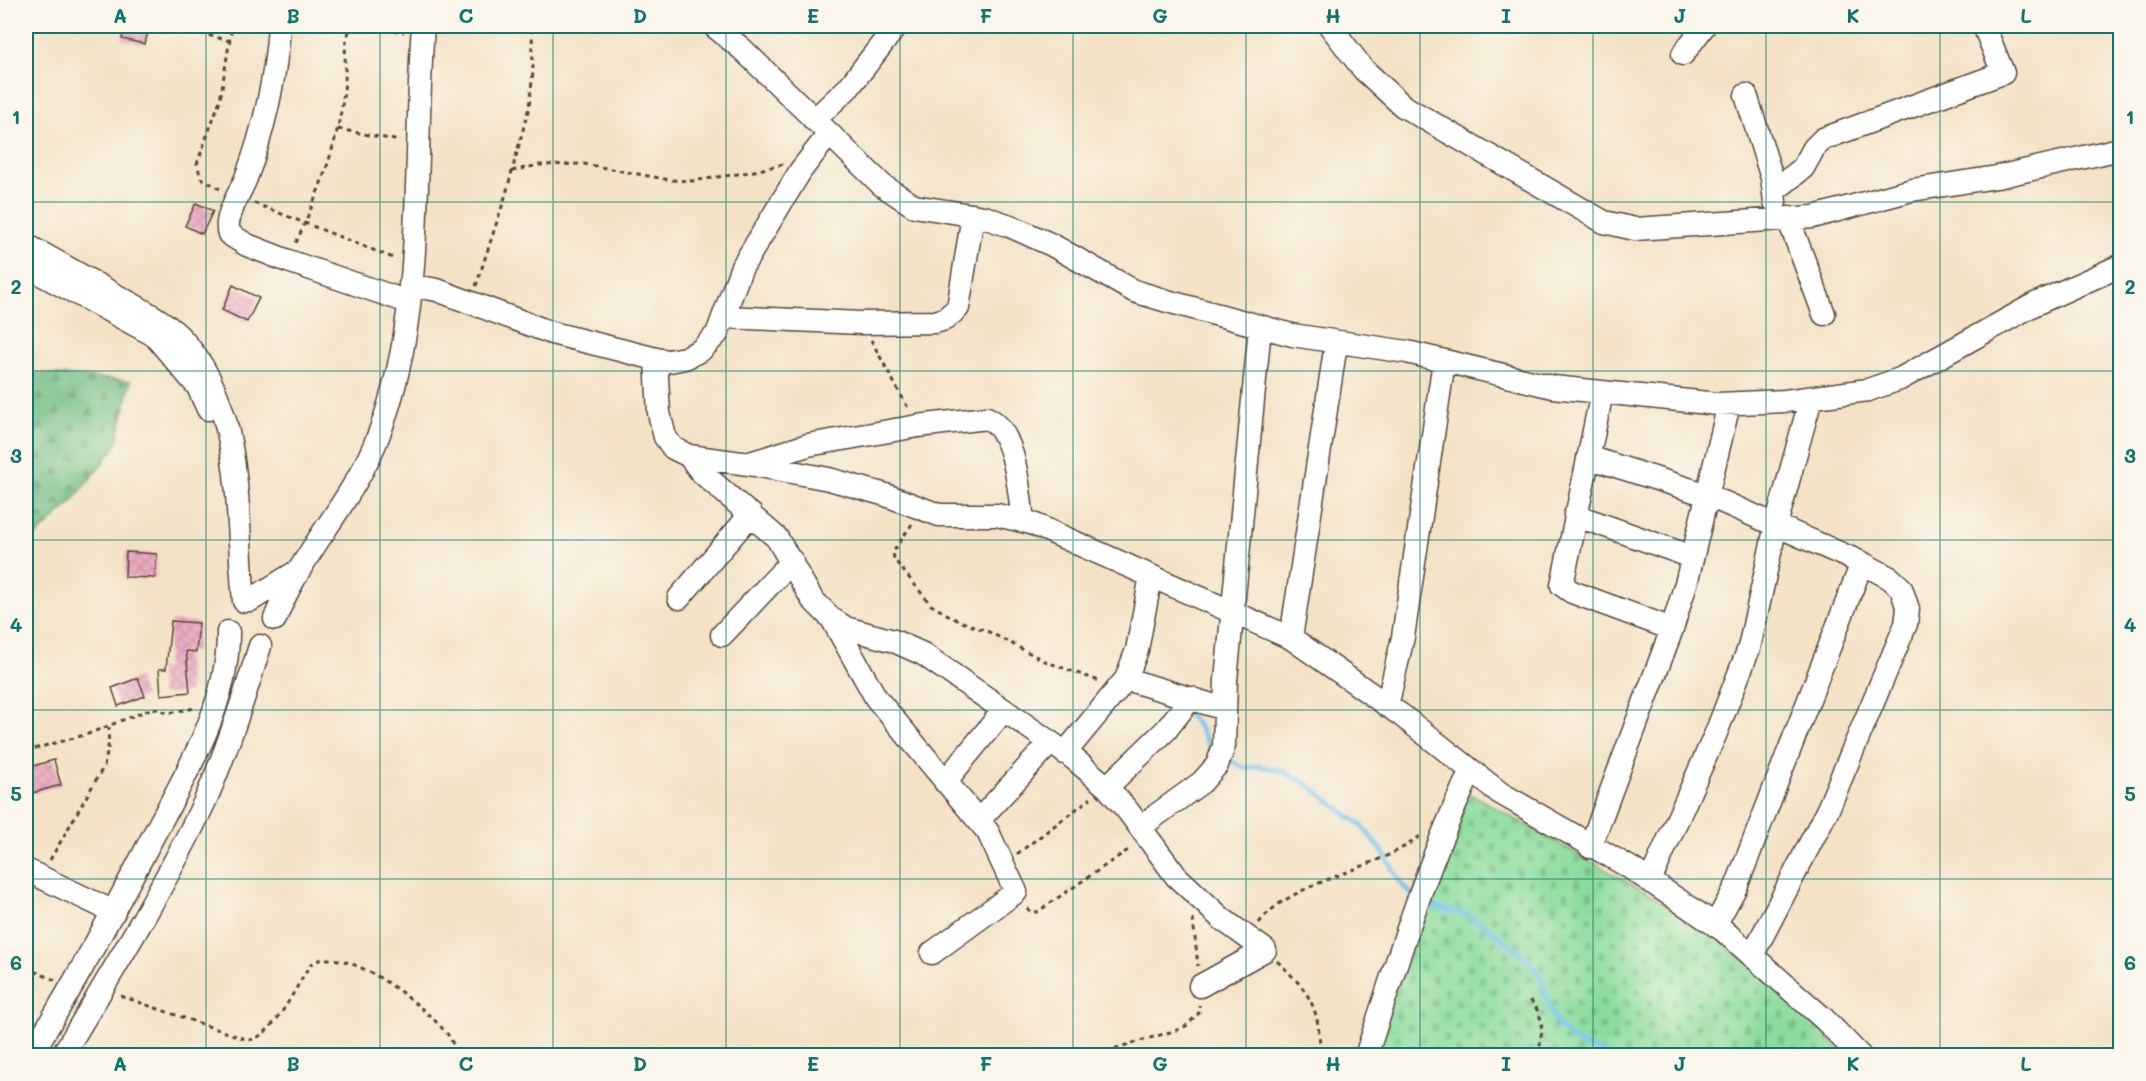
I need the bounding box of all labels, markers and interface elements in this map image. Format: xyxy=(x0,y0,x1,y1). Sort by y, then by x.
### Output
text: A xyxy=(113,2,127,28)
text: B xyxy=(286,2,300,28)
text: C xyxy=(459,2,474,28)
text: D xyxy=(633,2,647,28)
text: E xyxy=(807,2,819,28)
text: F xyxy=(980,2,993,28)
text: G xyxy=(1152,2,1168,28)
text: H xyxy=(1325,2,1341,28)
text: I xyxy=(1501,2,1511,28)
text: J xyxy=(1673,2,1687,28)
text: K xyxy=(1846,2,1860,28)
text: L xyxy=(2020,2,2032,28)
text: 1 xyxy=(12,103,20,129)
text: 1 xyxy=(2126,103,2134,129)
text: 2 xyxy=(10,273,22,299)
text: 2 xyxy=(2124,273,2136,299)
text: 3 xyxy=(10,442,22,468)
text: 3 xyxy=(2124,442,2136,468)
text: 4 xyxy=(10,611,23,637)
text: 4 xyxy=(2124,611,2137,637)
text: 5 xyxy=(10,780,22,806)
text: 5 xyxy=(2124,780,2136,806)
text: 6 xyxy=(10,949,22,975)
text: 6 xyxy=(2124,949,2136,975)
text: A xyxy=(113,1050,127,1076)
text: B xyxy=(286,1050,300,1076)
text: C xyxy=(459,1050,474,1076)
text: D xyxy=(633,1050,647,1076)
text: E xyxy=(807,1050,819,1076)
text: F xyxy=(980,1050,993,1076)
text: G xyxy=(1152,1050,1168,1076)
text: H xyxy=(1325,1050,1341,1076)
text: I xyxy=(1501,1050,1511,1076)
text: J xyxy=(1673,1050,1687,1076)
text: K xyxy=(1846,1050,1860,1076)
text: L xyxy=(2020,1050,2032,1076)

